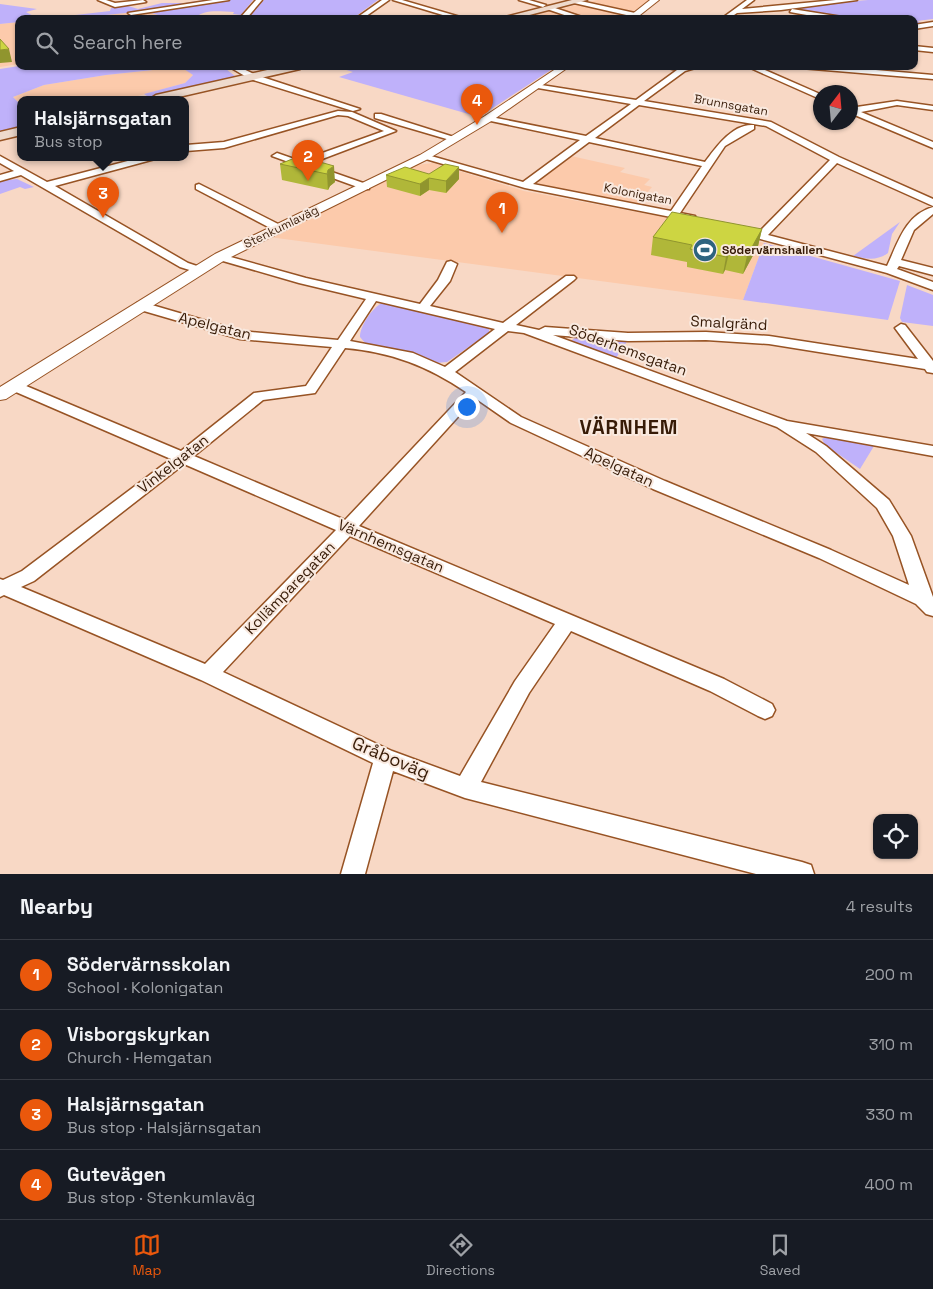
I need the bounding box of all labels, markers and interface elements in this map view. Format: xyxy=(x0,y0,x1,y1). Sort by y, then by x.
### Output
search box xyxy=(15,15,918,70)
icon: search xyxy=(33,29,61,57)
text: Search here xyxy=(73,30,183,55)
pin: 4 xyxy=(461,84,493,125)
north arrow xyxy=(813,85,858,130)
street label: Brunnsgatan xyxy=(693,91,769,119)
popup xyxy=(17,96,189,161)
text: Halsjärnsgatan xyxy=(34,106,172,131)
text: Bus stop xyxy=(34,131,103,152)
pin: 2 xyxy=(292,140,324,181)
pin: 3 xyxy=(87,177,119,218)
street label: Kolonigatan xyxy=(603,180,673,208)
pin: 1 xyxy=(486,192,518,233)
street label: Stenkumlaväg xyxy=(241,202,321,252)
sports icon: Södervärnshallen xyxy=(692,237,718,263)
place label: Södervärnshallen xyxy=(722,242,823,258)
street label: Apelgatan xyxy=(177,307,253,344)
street label: Smalgränd xyxy=(690,311,768,334)
street label: Söderhemsgatan xyxy=(567,319,690,380)
your location xyxy=(454,394,480,420)
district label: VÄRNHEM xyxy=(580,414,679,440)
street label: Vinkelgatan xyxy=(133,430,212,497)
street label: Apelgatan xyxy=(582,442,657,491)
street label: Värnhemsgatan xyxy=(335,515,447,576)
street label: Kollämparegatan xyxy=(240,537,339,638)
street label: Gråboväg xyxy=(349,731,434,784)
map controls xyxy=(873,814,918,859)
button: locate xyxy=(873,814,918,859)
text: Nearby xyxy=(20,893,93,920)
text: 4 results xyxy=(846,896,913,917)
text: Södervärnsskolan xyxy=(67,952,231,977)
text: 1 xyxy=(32,964,40,985)
text: 200 m xyxy=(865,964,913,985)
text: School · Kolonigatan xyxy=(67,977,223,998)
text: Visborgskyrkan xyxy=(67,1022,210,1047)
text: 2 xyxy=(31,1034,41,1055)
text: 310 m xyxy=(869,1034,913,1055)
text: Church · Hemgatan xyxy=(67,1047,212,1068)
text: Halsjärnsgatan xyxy=(67,1092,204,1117)
text: 3 xyxy=(31,1104,41,1125)
text: 330 m xyxy=(866,1104,913,1125)
text: Bus stop · Halsjärnsgatan xyxy=(67,1117,261,1138)
text: Gutevägen xyxy=(67,1162,166,1187)
text: 4 xyxy=(31,1174,41,1195)
text: 400 m xyxy=(865,1174,913,1195)
text: Bus stop · Stenkumlaväg xyxy=(67,1187,255,1208)
tab: Map xyxy=(132,1231,162,1279)
tab: Directions xyxy=(426,1231,495,1279)
tab: Saved xyxy=(760,1231,801,1279)

